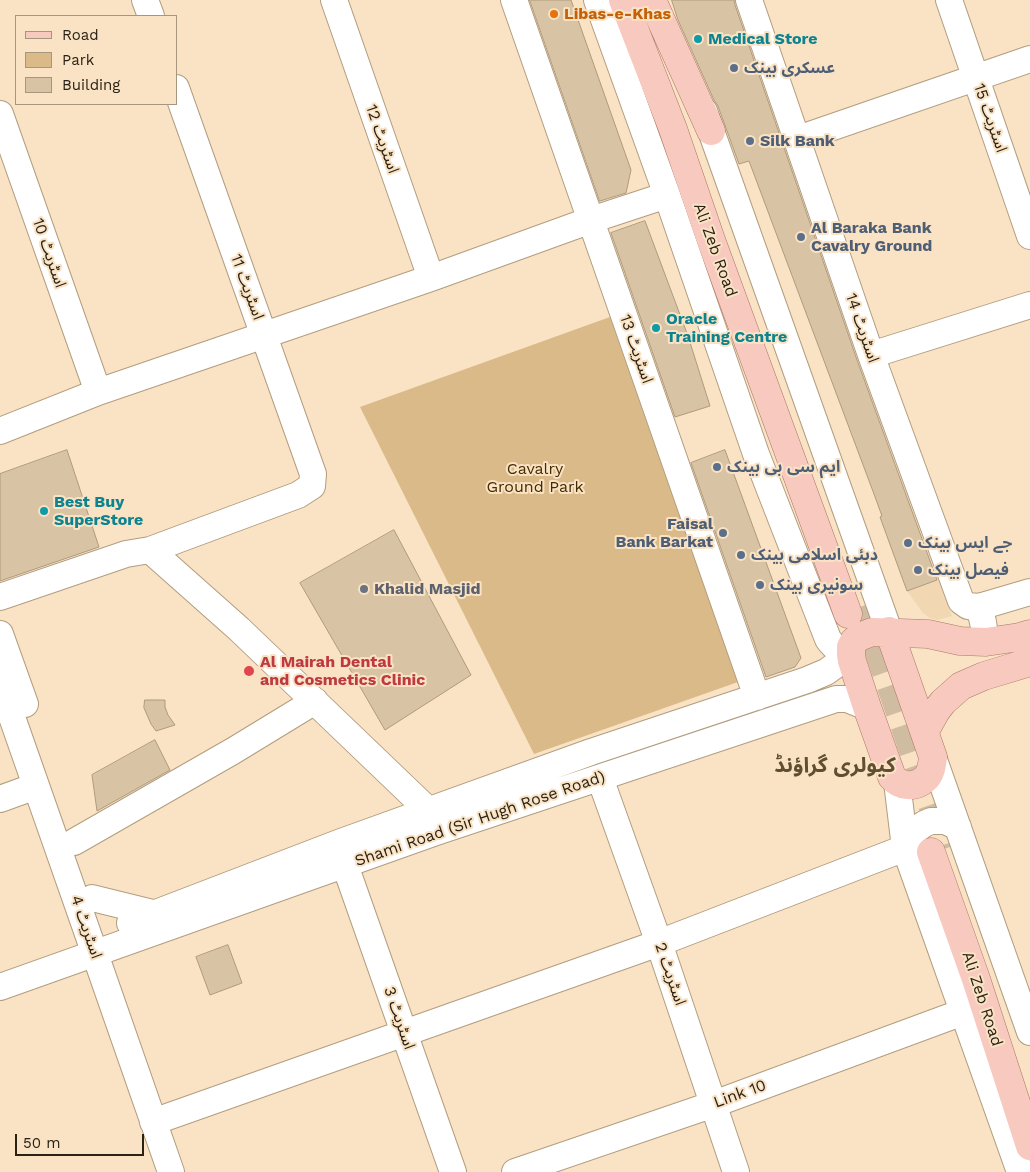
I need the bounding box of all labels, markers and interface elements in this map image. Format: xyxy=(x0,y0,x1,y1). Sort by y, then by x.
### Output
place label: Libas-e-Khas xyxy=(564,4,671,24)
marker: Libas-e-Khas xyxy=(548,8,560,20)
legend xyxy=(15,15,178,105)
text: Road xyxy=(62,26,99,44)
place label: Medical Store xyxy=(708,29,818,49)
marker: Medical Store xyxy=(692,33,704,45)
text: Park xyxy=(62,51,94,69)
place label: عسکری بینک xyxy=(744,58,835,78)
marker: عسکری بینک xyxy=(728,62,740,74)
text: Building xyxy=(62,76,120,94)
street label: اسٹریٹ 15 xyxy=(969,81,1011,155)
street label: اسٹریٹ 12 xyxy=(361,102,403,176)
place label: Silk Bank xyxy=(760,131,835,151)
marker: Silk Bank xyxy=(744,135,756,147)
street label: Ali Zeb Road xyxy=(689,200,741,300)
street label: اسٹریٹ 10 xyxy=(28,216,70,290)
place label: Al Baraka Bank Cavalry Ground xyxy=(811,218,932,256)
marker: Al Baraka Bank Cavalry Ground xyxy=(795,231,807,243)
street label: اسٹریٹ 11 xyxy=(226,252,268,322)
street label: اسٹریٹ 14 xyxy=(841,291,883,365)
place label: Oracle Training Centre xyxy=(666,309,787,347)
street label: اسٹریٹ 13 xyxy=(615,312,657,386)
marker: Oracle Training Centre xyxy=(650,322,662,334)
place label: ایم سی بی بینک xyxy=(727,457,840,477)
park label: Cavalry Ground Park xyxy=(486,459,584,497)
marker: ایم سی بی بینک xyxy=(711,461,723,473)
place label: Best Buy SuperStore xyxy=(54,492,143,530)
marker: Best Buy SuperStore xyxy=(38,505,50,517)
place label: Faisal Bank Barkat xyxy=(615,514,713,552)
marker: Faisal Bank Barkat xyxy=(717,527,729,539)
place label: جے ایس بینک xyxy=(918,533,1012,553)
marker: جے ایس بینک xyxy=(902,537,914,549)
place label: دبئی اسلامی بینک xyxy=(751,545,878,565)
marker: دبئی اسلامی بینک xyxy=(735,549,747,561)
place label: فیصل بینک xyxy=(928,560,1009,580)
marker: فیصل بینک xyxy=(912,564,924,576)
place label: سونیری بینک xyxy=(770,575,863,595)
place label: Khalid Masjid xyxy=(374,579,480,599)
marker: سونیری بینک xyxy=(754,579,766,591)
marker: Khalid Masjid xyxy=(358,583,370,595)
place label: Al Mairah Dental and Cosmetics Clinic xyxy=(260,652,425,690)
marker: Al Mairah Dental and Cosmetics Clinic xyxy=(242,664,256,678)
district label: کیولری گراؤنڈ xyxy=(774,753,896,779)
street label: Shami Road (Sir Hugh Rose Road) xyxy=(352,767,608,871)
street label: اسٹریٹ 4 xyxy=(66,893,106,961)
street label: اسٹریٹ 2 xyxy=(650,940,690,1008)
street label: Ali Zeb Road xyxy=(958,949,1006,1049)
street label: اسٹریٹ 3 xyxy=(379,984,419,1052)
street label: Link 10 xyxy=(711,1076,769,1112)
scale bar xyxy=(18,1124,146,1156)
text: 50 m xyxy=(23,1134,60,1152)

